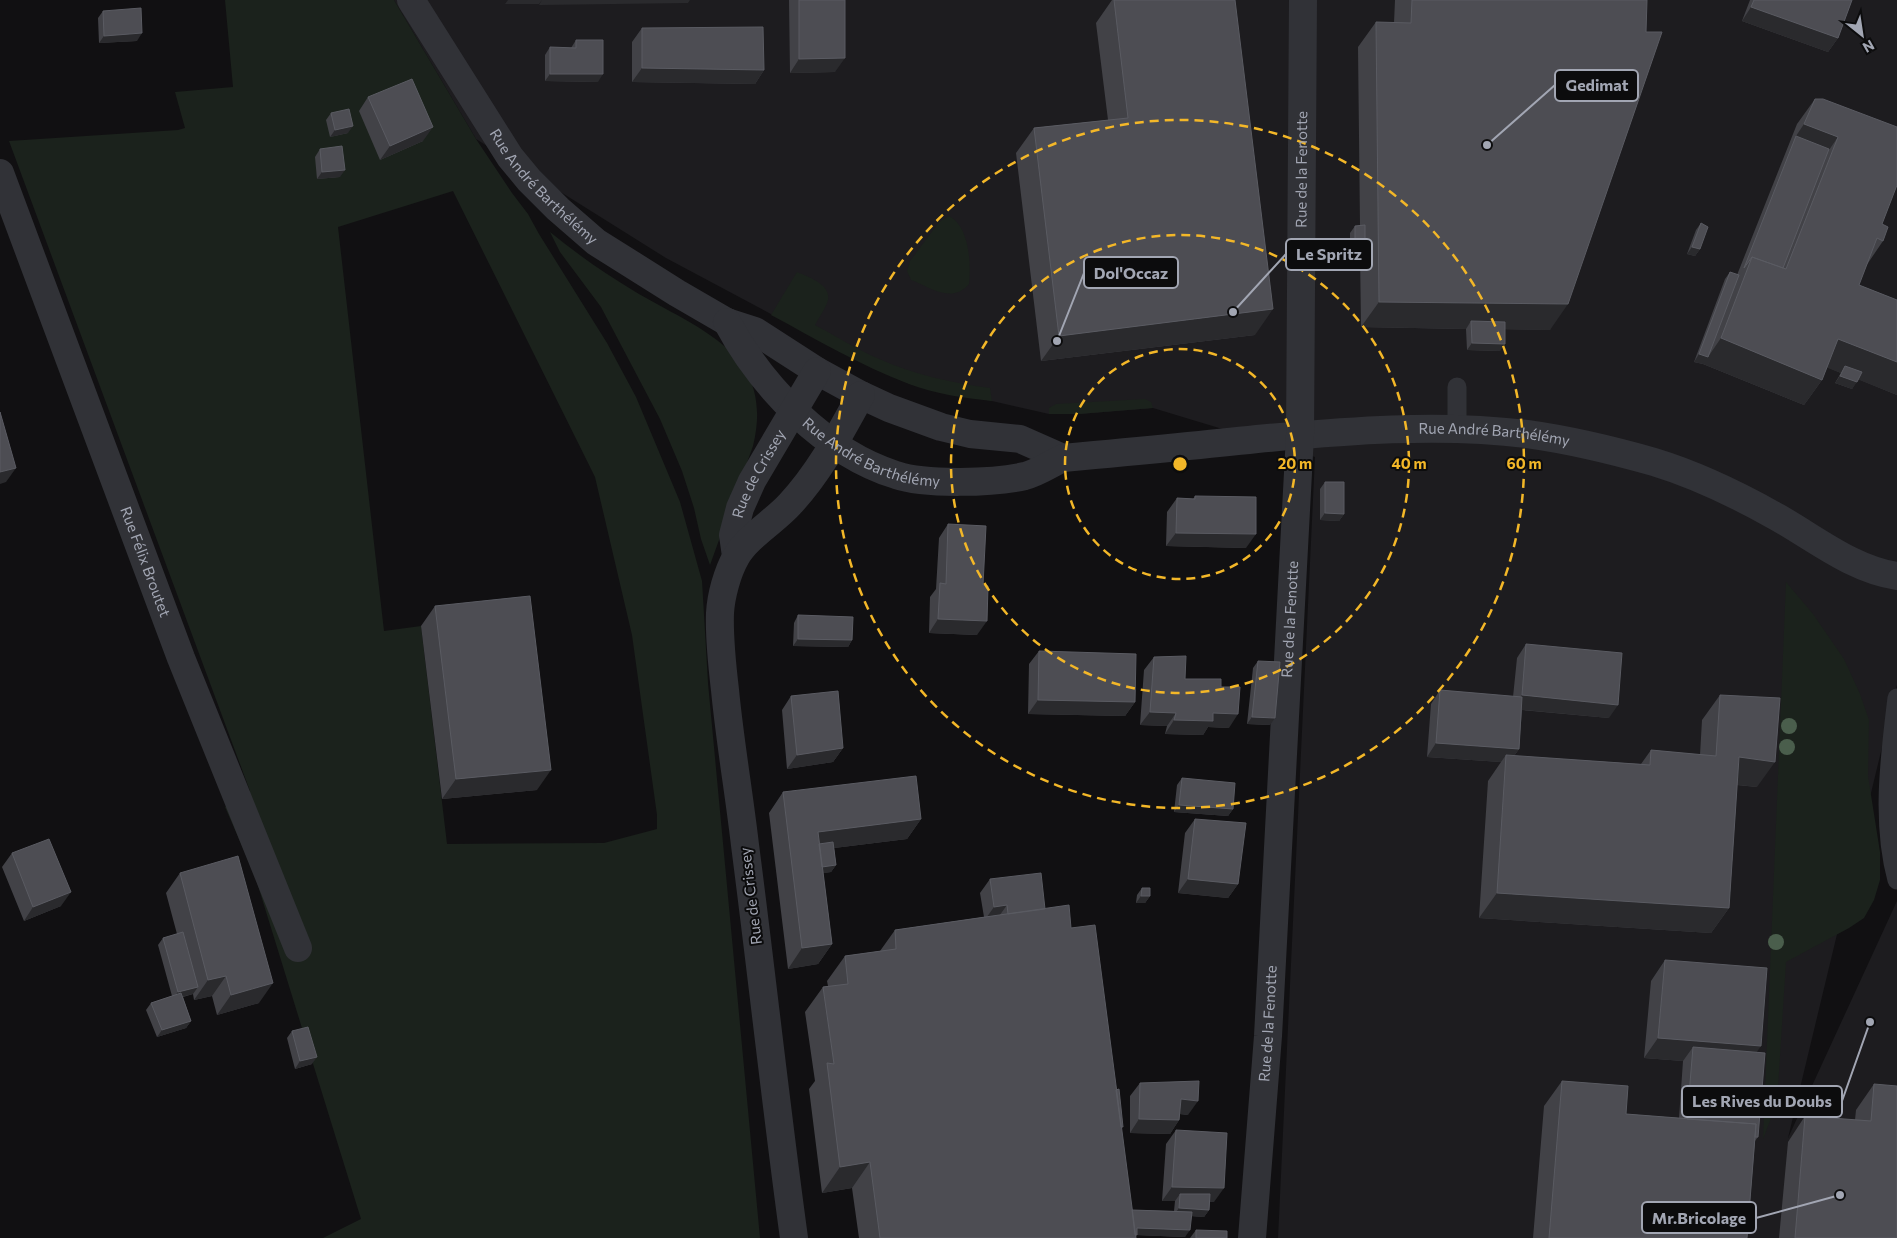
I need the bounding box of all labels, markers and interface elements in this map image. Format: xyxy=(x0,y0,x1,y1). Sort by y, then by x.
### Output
north arrow xyxy=(1837,10,1887,60)
text: N xyxy=(1860,37,1878,57)
callout: Gedimat xyxy=(1555,70,1638,101)
text: Gedimat xyxy=(1565,75,1629,94)
street label: Rue de la Fenotte xyxy=(1291,111,1310,228)
street label: Rue André Barthélémy xyxy=(486,125,602,248)
callout: Le Spritz xyxy=(1286,239,1372,270)
text: Le Spritz xyxy=(1296,244,1362,263)
callout: Dol'Occaz xyxy=(1084,257,1178,288)
text: Dol'Occaz xyxy=(1094,263,1168,282)
street label: Rue André Barthélémy xyxy=(799,413,941,490)
street label: Rue André Barthélémy xyxy=(1418,419,1572,449)
street label: Rue de Crissey xyxy=(728,426,789,520)
text: 20 m xyxy=(1278,454,1312,472)
text: 40 m xyxy=(1391,454,1427,472)
text: 60 m xyxy=(1506,454,1542,472)
centre of rings xyxy=(1171,455,1189,473)
street label: Rue Félix Broutet xyxy=(117,504,175,619)
street label: Rue de la Fenotte xyxy=(1277,560,1301,678)
street label: Rue de Crissey xyxy=(735,846,765,946)
street label: Rue de la Fenotte xyxy=(1254,965,1280,1083)
callout: Les Rives du Doubs xyxy=(1682,1086,1842,1117)
text: Les Rives du Doubs xyxy=(1692,1091,1832,1110)
callout: Mr.Bricolage xyxy=(1642,1202,1756,1233)
text: Mr.Bricolage xyxy=(1652,1208,1746,1227)

